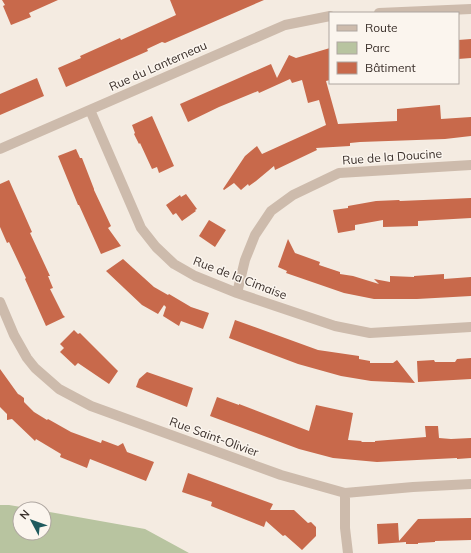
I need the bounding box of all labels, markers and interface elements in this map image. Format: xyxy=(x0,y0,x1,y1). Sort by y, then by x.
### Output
legend xyxy=(329,12,459,84)
text: Route xyxy=(365,20,398,35)
street label: Rue du Lanterneau xyxy=(106,37,209,94)
text: Parc xyxy=(365,40,390,55)
text: Bâtiment xyxy=(365,60,416,75)
street label: Rue de la Doucine xyxy=(342,146,442,167)
street label: Rue de la Cimaise xyxy=(191,253,289,302)
street label: Rue Saint-Olivier xyxy=(168,413,261,460)
north arrow xyxy=(12,501,52,541)
text: N xyxy=(16,507,32,522)

